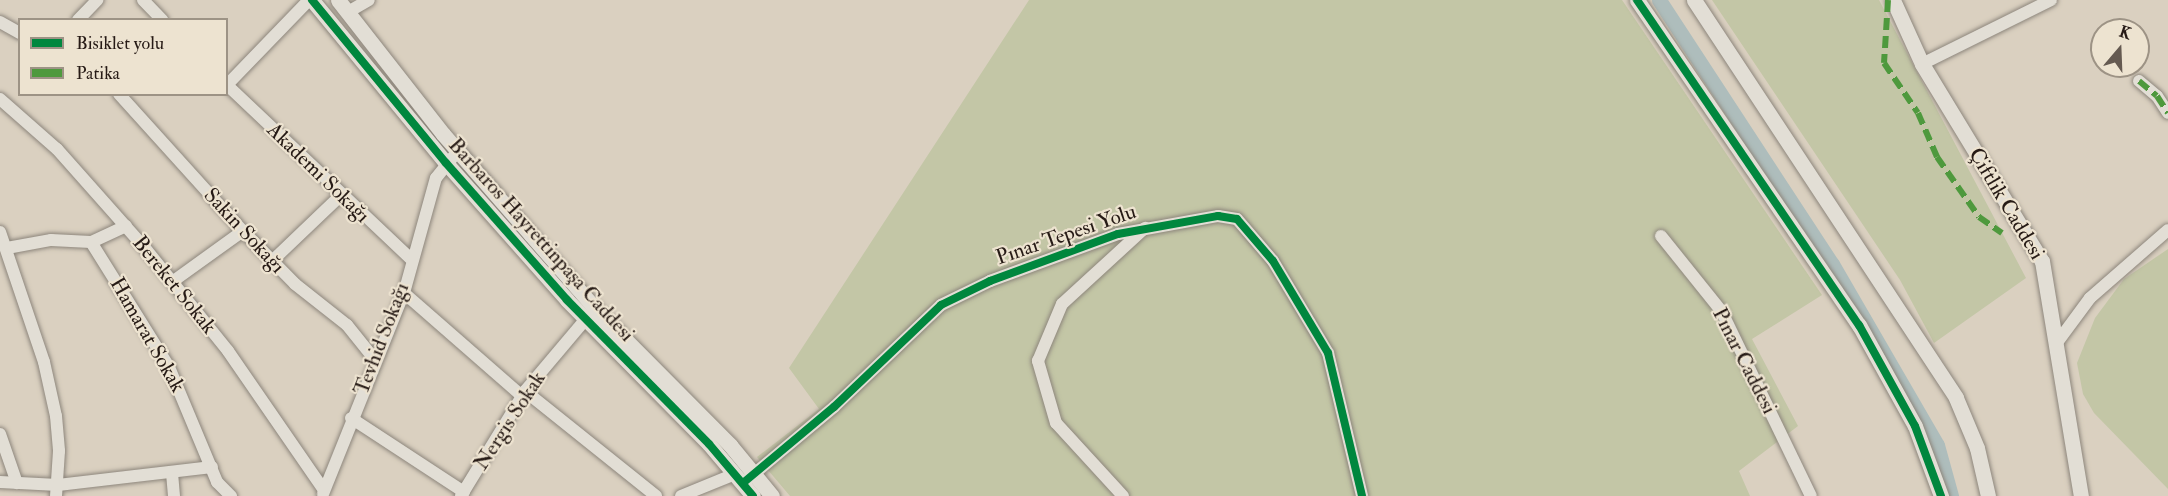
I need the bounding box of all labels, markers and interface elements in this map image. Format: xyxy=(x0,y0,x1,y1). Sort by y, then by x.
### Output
legend xyxy=(18,18,228,96)
north arrow xyxy=(2090,18,2150,78)
text: K xyxy=(2117,22,2134,44)
text: Bisiklet yolu xyxy=(76,32,164,55)
text: Patika xyxy=(76,62,120,85)
street label: Akademi Sokağı xyxy=(261,118,375,228)
street label: Barbaros Hayrettinpaşa Caddesi xyxy=(443,133,639,347)
street label: Çiftlik Caddesi xyxy=(1963,143,2049,265)
street label: Sakin Sokağı xyxy=(198,183,290,279)
street label: Pınar Tepesi Yolu xyxy=(993,199,1139,271)
street label: Bereket Sokak xyxy=(127,231,221,339)
street label: Hamarat Sokak xyxy=(104,273,190,397)
street label: Tevhid Sokağı xyxy=(349,279,415,399)
street label: Pınar Caddesi xyxy=(1707,304,1781,418)
street label: Nergis Sokak xyxy=(469,367,551,475)

